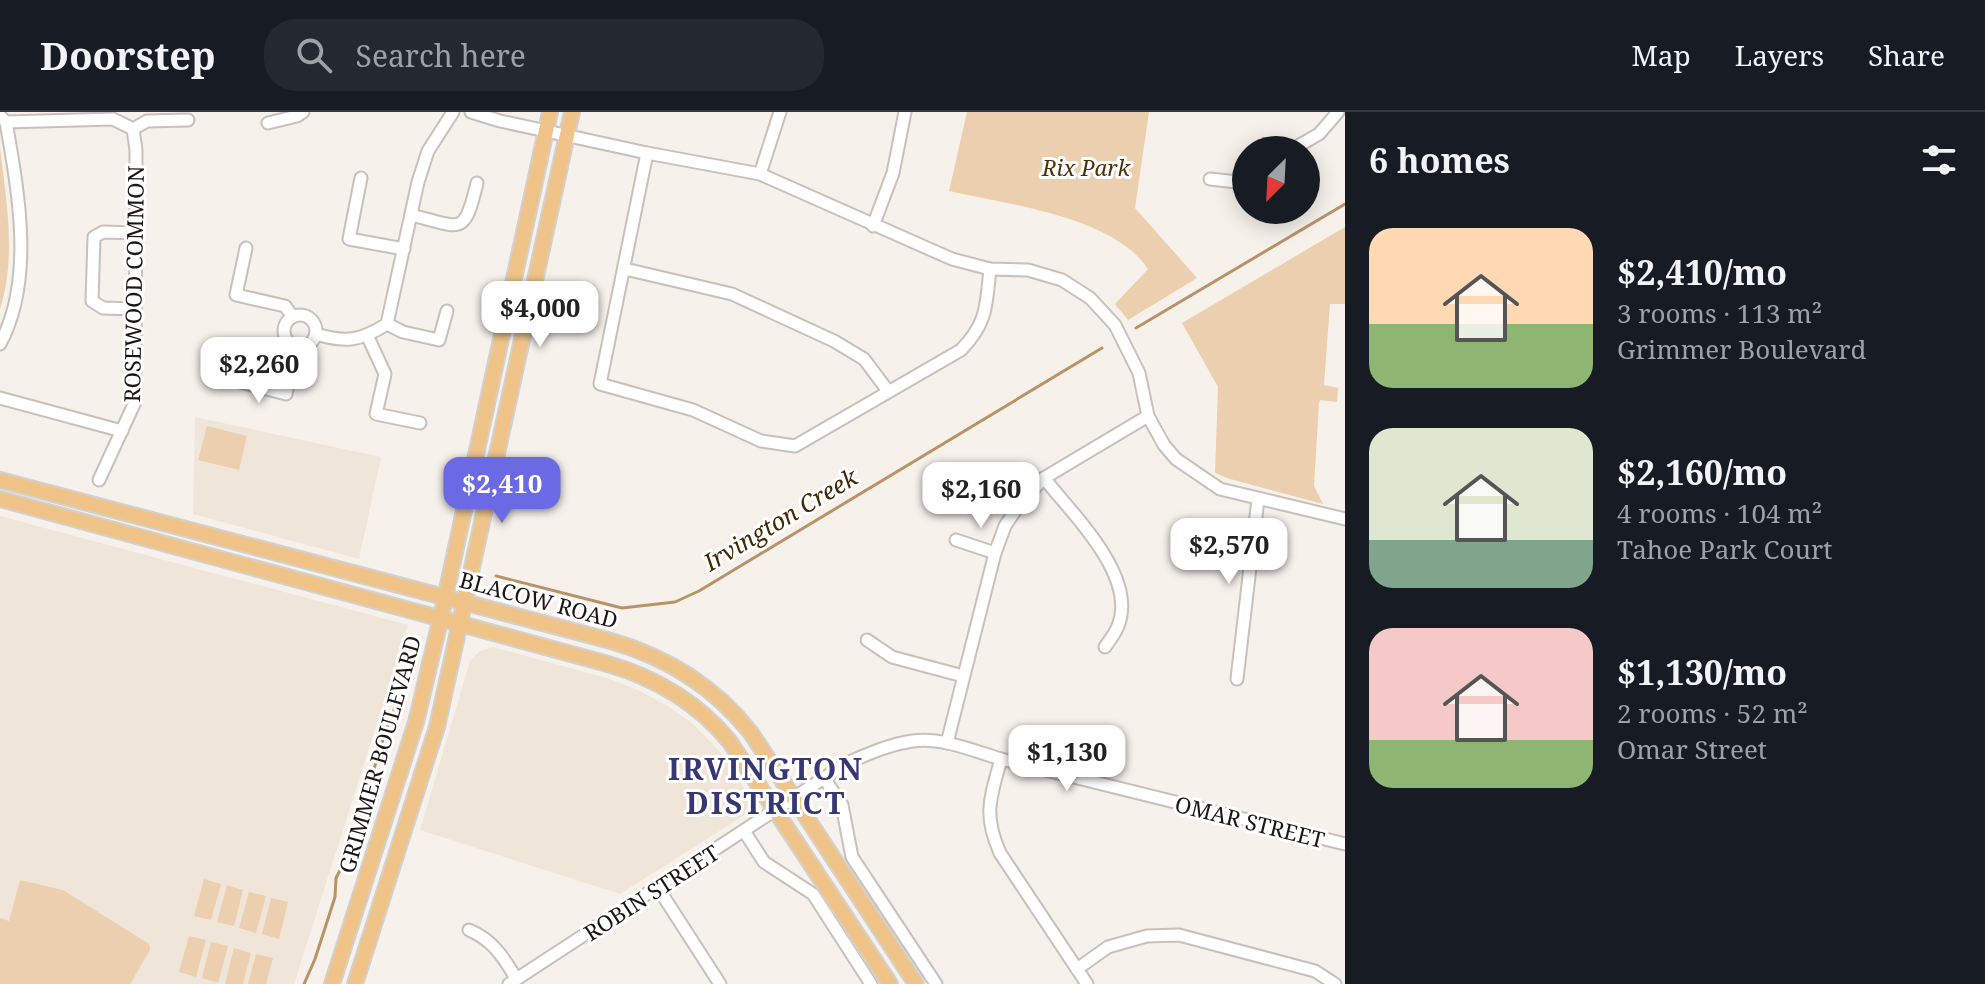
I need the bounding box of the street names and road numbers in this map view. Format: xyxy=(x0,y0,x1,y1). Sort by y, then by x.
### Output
street label: ROSEWOOD COMMON xyxy=(116,165,150,403)
street label: BLACOW ROAD xyxy=(457,563,621,635)
street label: GRIMMER BOULEVARD xyxy=(331,632,427,876)
street label: OMAR STREET xyxy=(1172,788,1328,854)
street label: ROBIN STREET xyxy=(578,837,725,947)

